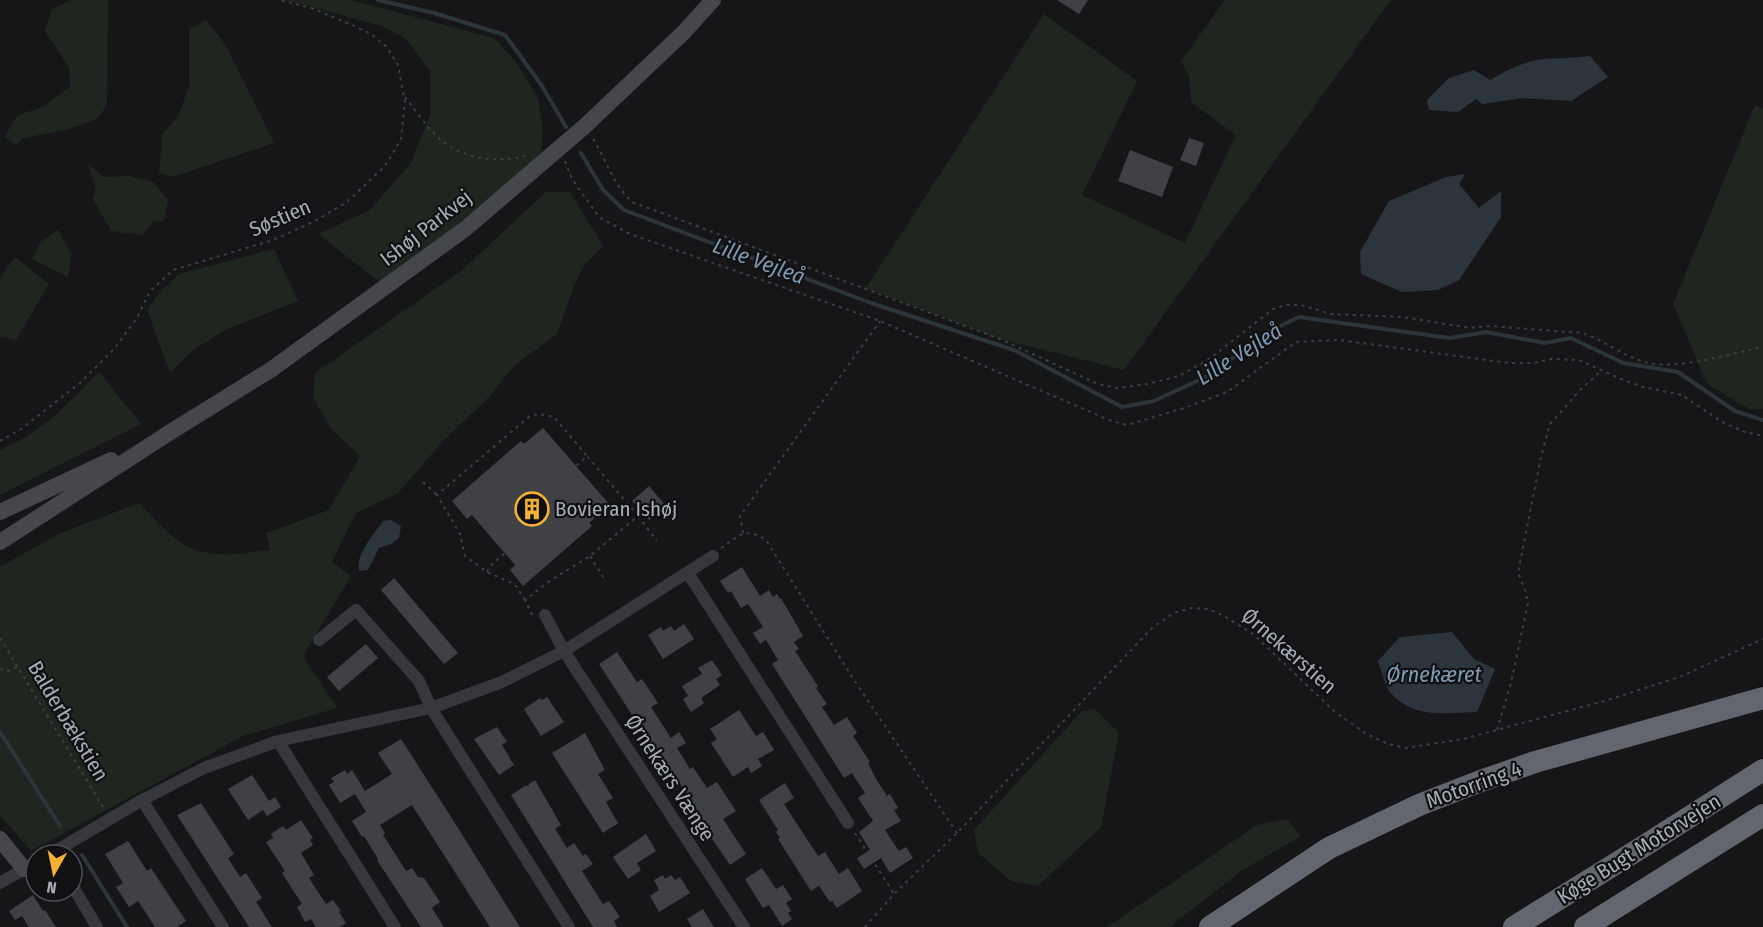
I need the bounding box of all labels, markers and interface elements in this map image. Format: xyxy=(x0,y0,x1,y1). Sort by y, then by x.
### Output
street label: Ishøj Parkvej xyxy=(375,184,477,272)
street label: Søstien xyxy=(245,194,315,242)
water label: Lille Vejleå xyxy=(709,232,809,290)
water label: Lille Vejleå xyxy=(1191,317,1287,391)
building icon: Bovieran Ishøj xyxy=(514,491,550,527)
place label: Bovieran Ishøj xyxy=(555,496,677,522)
street label: Ørnekærstien xyxy=(1236,603,1342,699)
street label: Balderbækstien xyxy=(22,656,114,786)
water label: Ørnekæret xyxy=(1386,661,1482,688)
street label: Ørnekærs Vænge xyxy=(619,710,721,846)
street label: Motorring 4 xyxy=(1423,756,1525,814)
street label: Køge Bugt Motorvejen xyxy=(1552,788,1726,910)
north arrow xyxy=(24,843,84,903)
text: N xyxy=(46,877,58,897)

